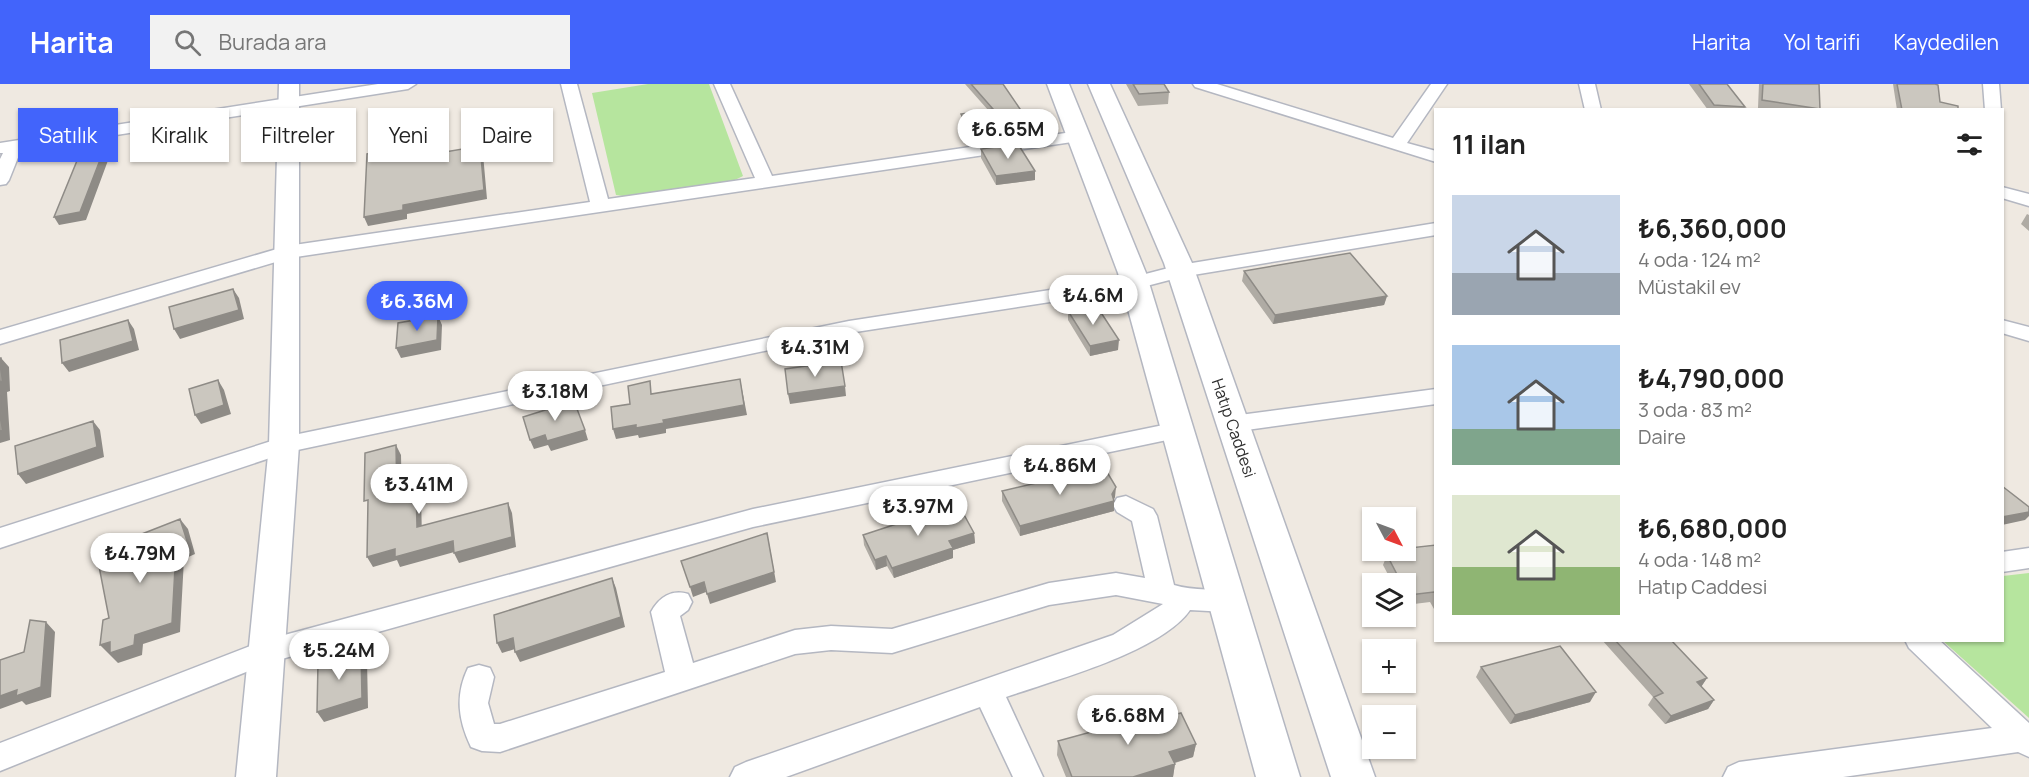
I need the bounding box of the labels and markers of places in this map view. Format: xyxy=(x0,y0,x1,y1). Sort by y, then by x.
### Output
pin: ₺6.65M xyxy=(959,109,1057,160)
pin: ₺4.6M xyxy=(1051,275,1135,326)
pin: ₺6.36M xyxy=(368,281,466,332)
pin: ₺4.31M xyxy=(766,327,864,378)
pin: ₺3.18M xyxy=(506,371,604,422)
pin: ₺4.86M xyxy=(1011,445,1109,496)
pin: ₺3.41M xyxy=(370,464,468,515)
pin: ₺3.97M xyxy=(869,486,967,537)
pin: ₺4.79M xyxy=(91,533,189,584)
pin: ₺5.24M xyxy=(290,630,388,681)
pin: ₺6.68M xyxy=(1079,695,1177,746)

